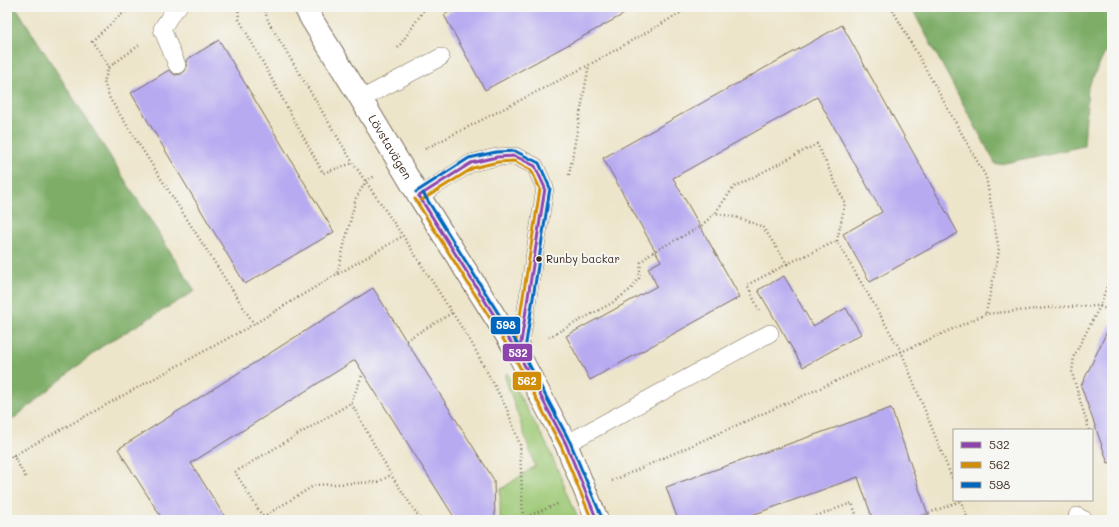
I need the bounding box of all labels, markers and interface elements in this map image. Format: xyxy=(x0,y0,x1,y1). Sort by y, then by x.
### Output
street label: Lövstavägen xyxy=(365,111,416,182)
place label: Runby backar xyxy=(546,251,620,266)
marker: Runby backar xyxy=(534,254,544,264)
line badge: 598 xyxy=(490,316,521,335)
text: 598 xyxy=(496,317,516,332)
line badge: 532 xyxy=(502,343,533,362)
text: 532 xyxy=(508,345,528,360)
line badge: 562 xyxy=(512,371,542,391)
text: 562 xyxy=(517,373,537,388)
legend xyxy=(953,429,1093,501)
text: 532 xyxy=(989,436,1010,452)
text: 562 xyxy=(989,456,1010,472)
text: 598 xyxy=(989,476,1010,492)

